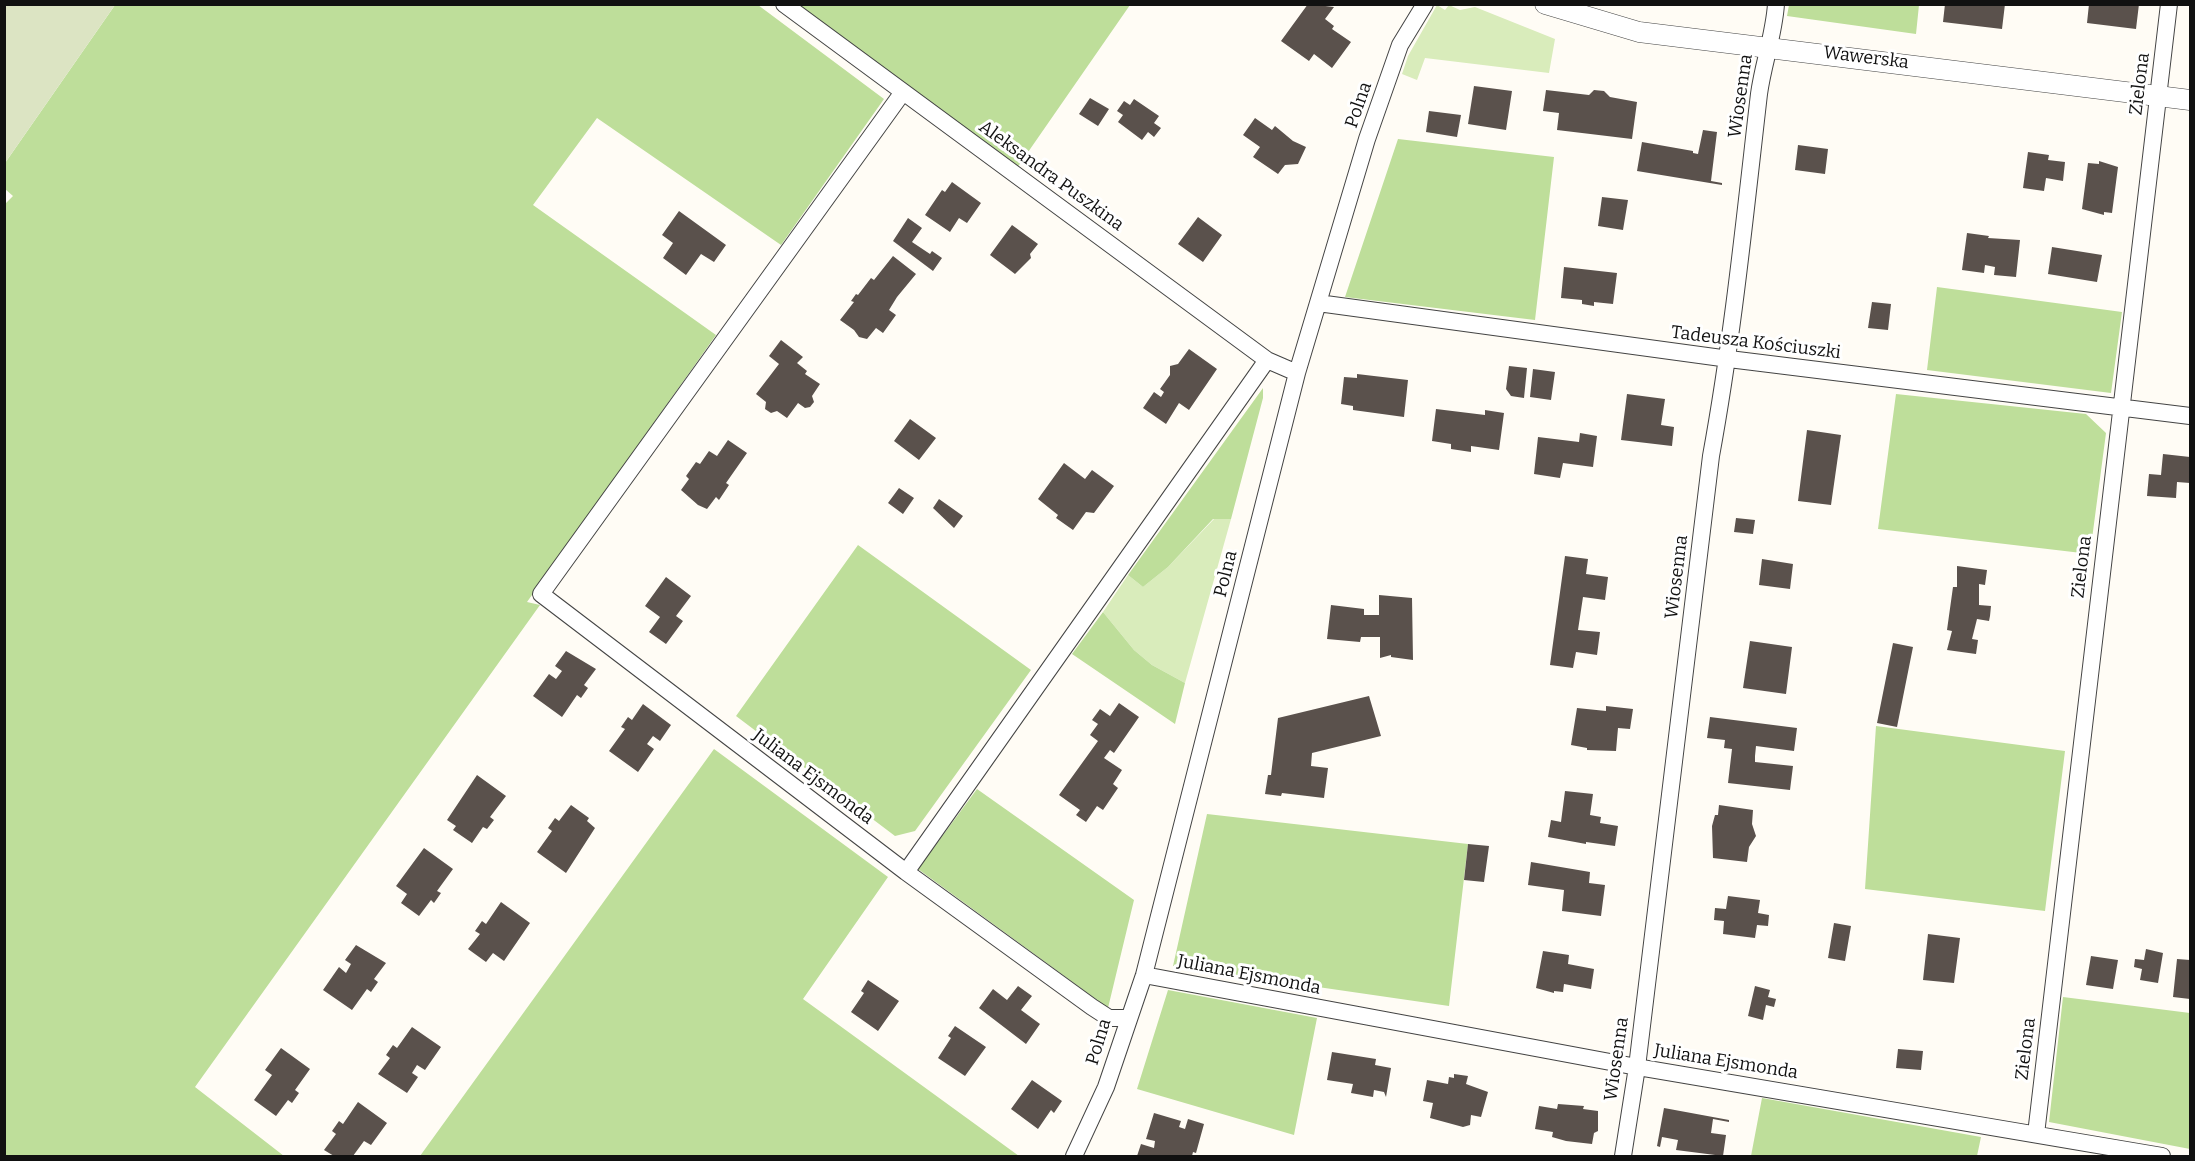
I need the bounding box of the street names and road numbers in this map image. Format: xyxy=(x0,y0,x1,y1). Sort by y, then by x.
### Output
street label: Wawerska xyxy=(1822,42,1910,74)
street label: Zielona xyxy=(2125,51,2155,117)
street label: Wiosenna xyxy=(1724,53,1758,139)
street label: Polna xyxy=(1341,79,1377,131)
street label: Aleksandra Puszkina xyxy=(974,116,1128,236)
street label: Tadeusza Kościuszki xyxy=(1670,322,1842,364)
street label: Wiosenna xyxy=(1661,534,1693,620)
street label: Zielona xyxy=(2067,534,2097,600)
street label: Polna xyxy=(1210,548,1242,600)
street label: Juliana Ejsmonda xyxy=(748,725,878,829)
street label: Juliana Ejsmonda xyxy=(1176,951,1322,999)
street label: Polna xyxy=(1082,1016,1116,1068)
street label: Wiosenna xyxy=(1600,1016,1634,1102)
street label: Zielona xyxy=(2011,1016,2041,1082)
street label: Juliana Ejsmonda xyxy=(1653,1040,1799,1084)

